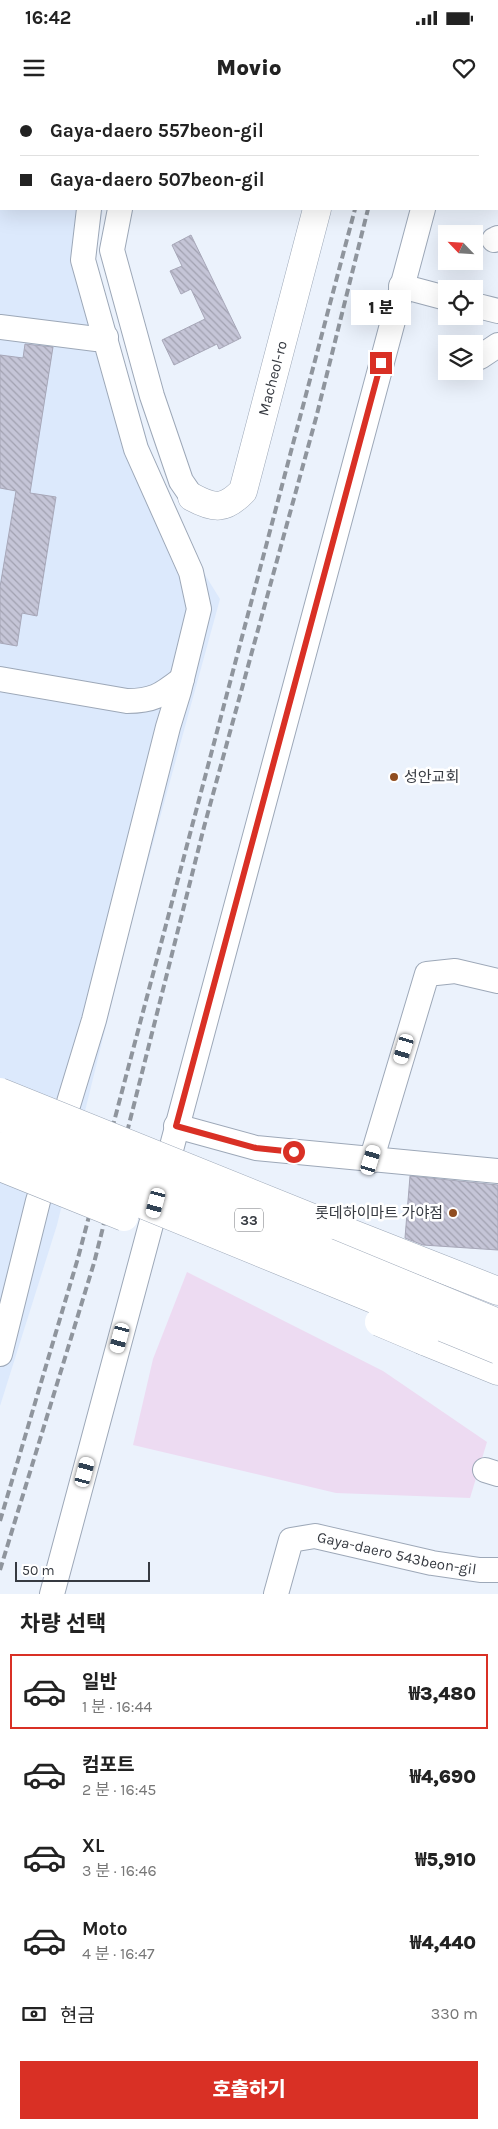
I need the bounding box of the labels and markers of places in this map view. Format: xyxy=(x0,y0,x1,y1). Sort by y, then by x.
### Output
place label: 성안교회 xyxy=(404,768,459,786)
marker: 성안교회 xyxy=(388,771,400,783)
place label: 롯데하이마트 가야점 xyxy=(315,1204,443,1222)
marker: 롯데하이마트 가야점 xyxy=(447,1207,459,1219)

